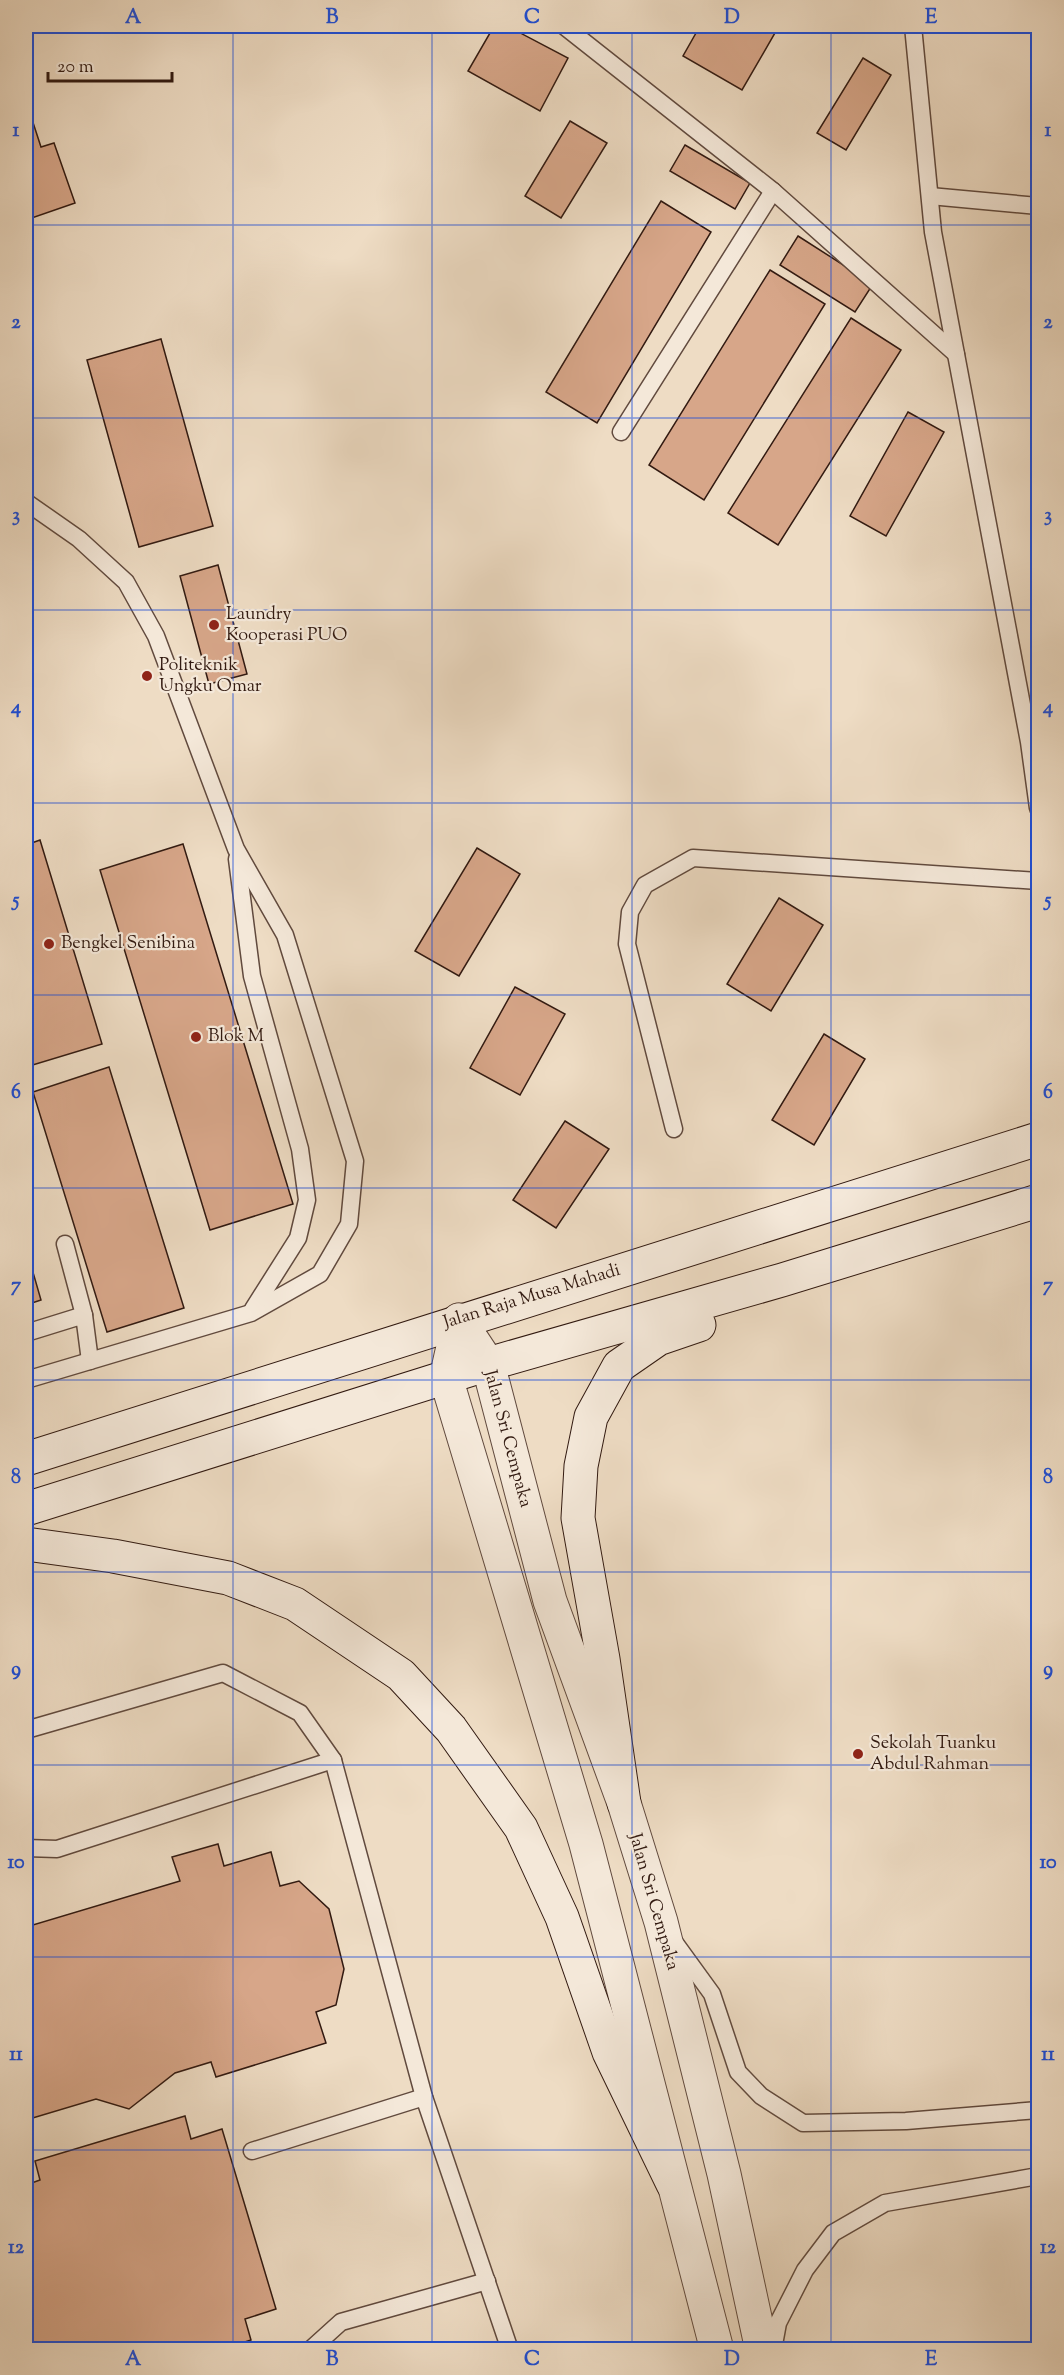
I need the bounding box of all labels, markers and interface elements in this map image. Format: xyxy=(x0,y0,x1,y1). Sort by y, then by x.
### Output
text: A xyxy=(125,4,142,33)
text: B xyxy=(326,4,339,33)
text: C xyxy=(524,4,540,33)
text: D xyxy=(724,4,740,33)
text: E xyxy=(925,4,938,33)
scale bar xyxy=(48,45,172,83)
text: 20 m xyxy=(57,55,94,81)
text: 1 xyxy=(13,117,20,146)
text: 1 xyxy=(1045,117,1052,146)
text: 2 xyxy=(11,309,21,338)
text: 2 xyxy=(1043,309,1053,338)
text: 3 xyxy=(12,502,20,531)
text: 3 xyxy=(1044,502,1052,531)
place label: Laundry Kooperasi PUO xyxy=(226,602,347,649)
marker: Laundry Kooperasi PUO xyxy=(207,618,221,632)
place label: Politeknik Ungku Omar xyxy=(159,653,262,700)
marker: Politeknik Ungku Omar xyxy=(140,669,154,683)
text: 4 xyxy=(10,694,21,723)
text: 4 xyxy=(1042,694,1053,723)
text: 5 xyxy=(11,887,20,916)
text: 5 xyxy=(1043,887,1052,916)
place label: Bengkel Senibina xyxy=(61,931,195,957)
marker: Bengkel Senibina xyxy=(42,937,56,951)
place label: Blok M xyxy=(208,1024,264,1050)
marker: Blok M xyxy=(189,1030,203,1044)
text: 6 xyxy=(11,1079,21,1108)
text: 6 xyxy=(1043,1079,1053,1108)
street label: Jalan Raja Musa Mahadi xyxy=(439,1258,624,1337)
text: 7 xyxy=(11,1272,22,1301)
text: 7 xyxy=(1043,1272,1054,1301)
street label: Jalan Sri Cempaka xyxy=(476,1366,538,1511)
text: 8 xyxy=(11,1464,21,1493)
text: 8 xyxy=(1043,1464,1053,1493)
text: 9 xyxy=(11,1656,21,1685)
text: 9 xyxy=(1043,1656,1053,1685)
place label: Sekolah Tuanku Abdul Rahman xyxy=(870,1731,996,1778)
marker: Sekolah Tuanku Abdul Rahman xyxy=(851,1747,865,1761)
street label: Jalan Sri Cempaka xyxy=(621,1830,685,1973)
text: 10 xyxy=(7,1849,25,1878)
text: 10 xyxy=(1039,1849,1057,1878)
text: 11 xyxy=(9,2041,23,2070)
text: 11 xyxy=(1041,2041,1055,2070)
text: 12 xyxy=(8,2234,25,2263)
text: 12 xyxy=(1040,2234,1057,2263)
text: A xyxy=(125,2346,142,2375)
text: B xyxy=(326,2346,339,2375)
text: C xyxy=(524,2346,540,2375)
text: D xyxy=(724,2346,740,2375)
text: E xyxy=(925,2346,938,2375)

